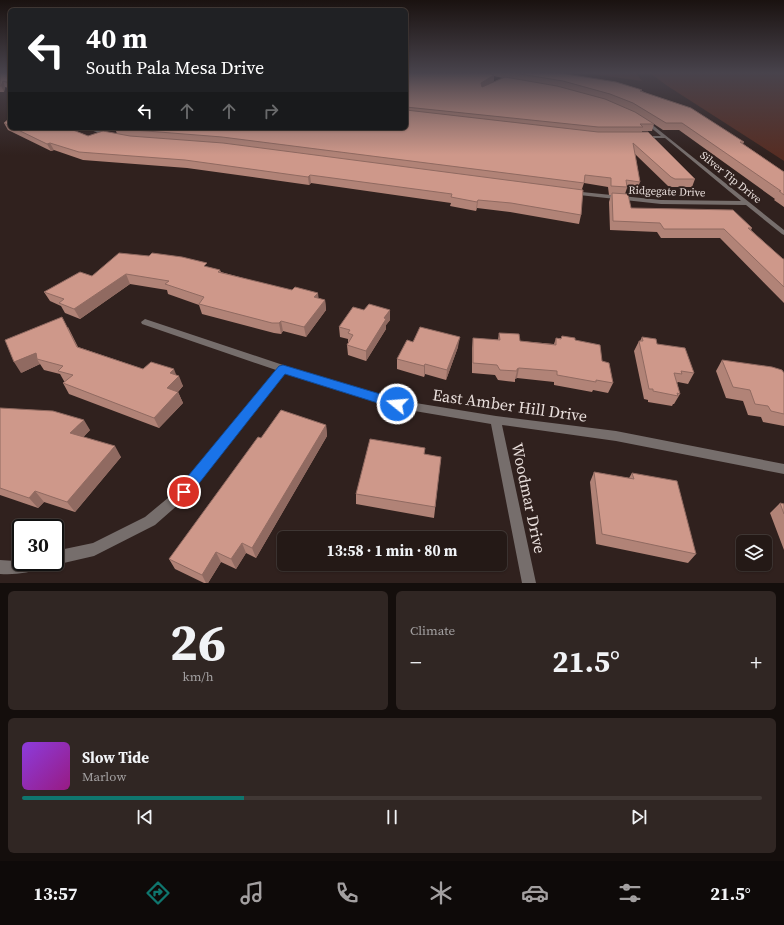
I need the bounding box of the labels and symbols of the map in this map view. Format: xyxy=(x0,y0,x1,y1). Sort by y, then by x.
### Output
street label: Silver Tip Drive xyxy=(697,148,765,207)
street label: Ridgegate Drive xyxy=(628,183,706,200)
position arrow xyxy=(376,383,418,425)
street label: East Amber Hill Drive xyxy=(431,383,589,427)
street label: Woodmar Drive xyxy=(507,441,551,555)
pin xyxy=(167,475,201,509)
speed limit sign: 30 xyxy=(12,519,64,571)

